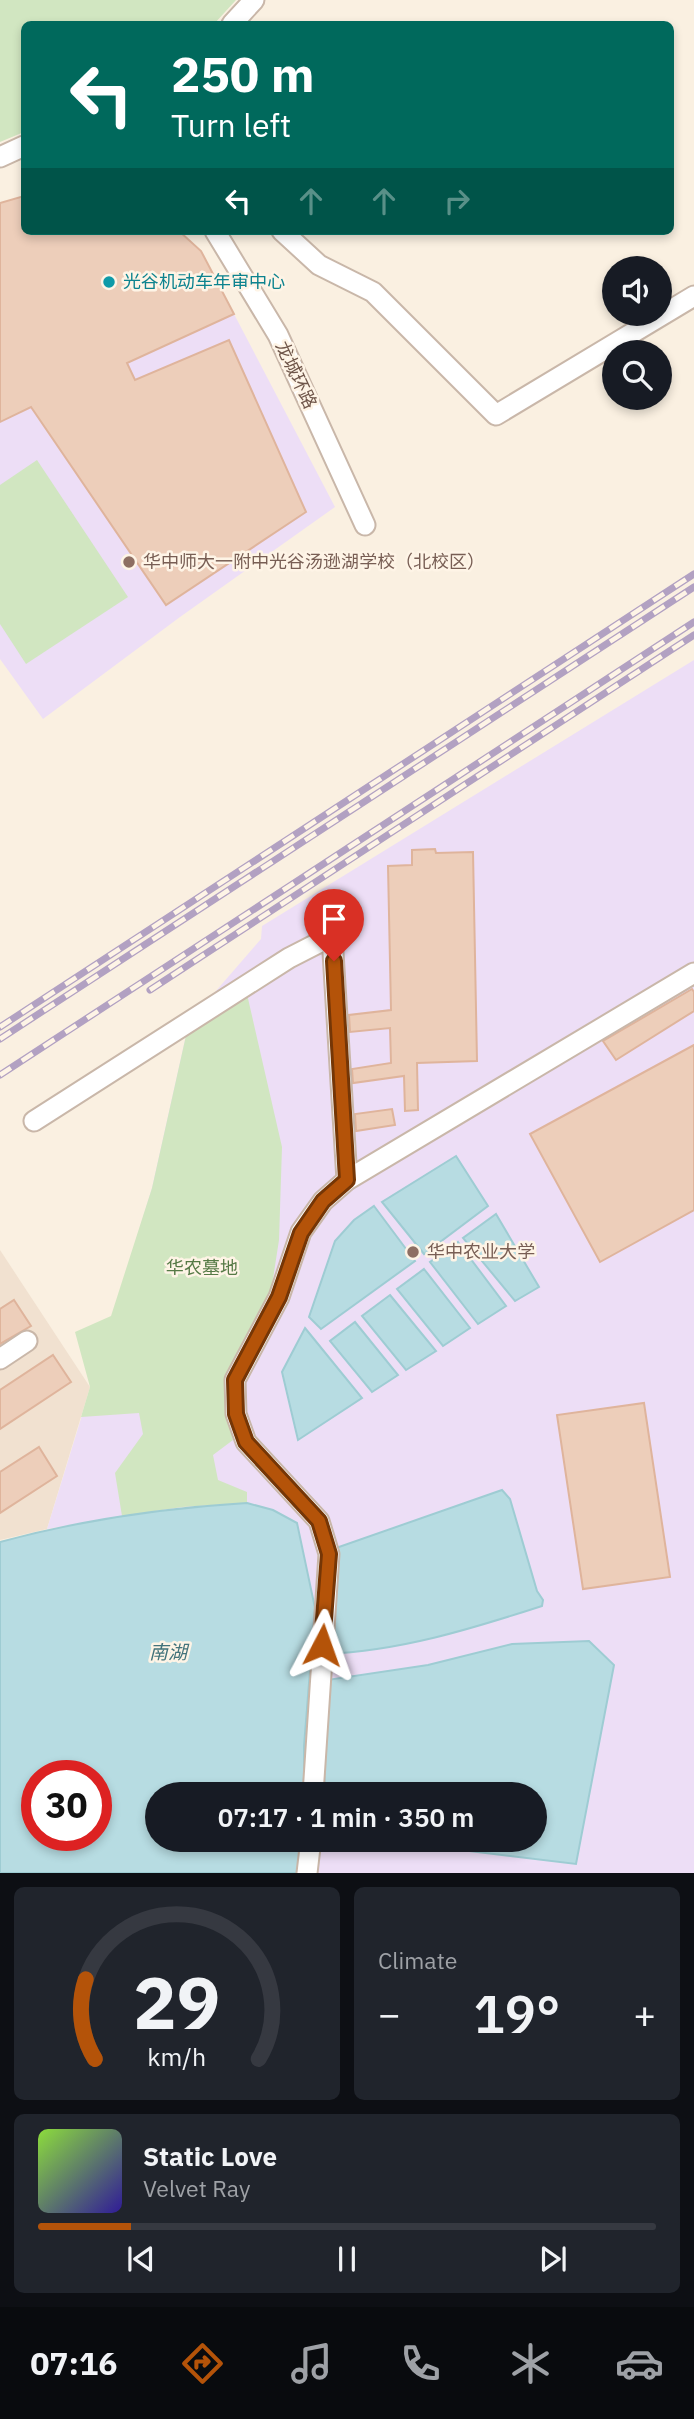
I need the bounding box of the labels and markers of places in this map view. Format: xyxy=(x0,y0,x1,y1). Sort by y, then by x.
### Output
place label: 光谷机动车年审中心 xyxy=(123,270,285,293)
marker: 光谷机动车年审中心 xyxy=(101,274,117,290)
place label: 华中师大一附中光谷汤逊湖学校（北校区） xyxy=(143,550,485,573)
marker: 华中师大一附中光谷汤逊湖学校（北校区） xyxy=(121,554,137,570)
pin xyxy=(304,889,364,961)
place label: 华中农业大学 xyxy=(427,1240,535,1263)
marker: 华中农业大学 xyxy=(405,1244,421,1260)

